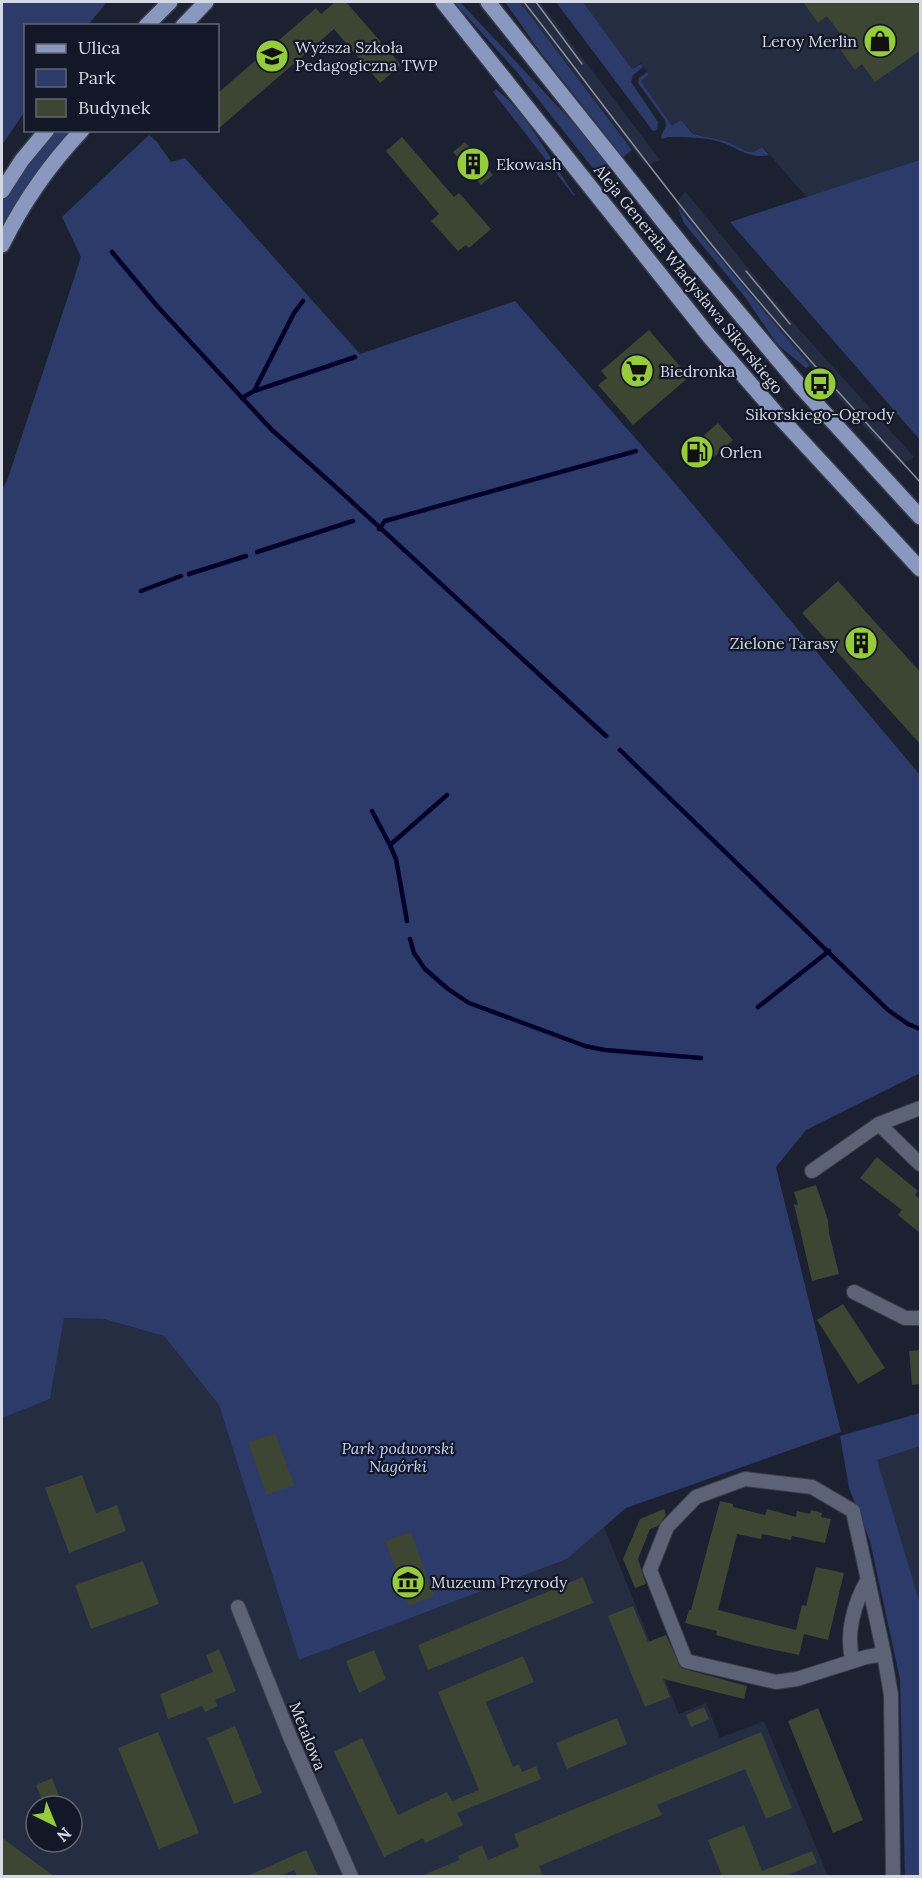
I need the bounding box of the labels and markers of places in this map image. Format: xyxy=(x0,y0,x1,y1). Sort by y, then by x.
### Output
shop icon: Leroy Merlin xyxy=(862,23,898,59)
place label: Leroy Merlin xyxy=(762,31,857,51)
place label: Wyższa Szkoła Pedagogiczna TWP xyxy=(295,37,438,75)
school or university icon: Wyższa Szkoła Pedagogiczna TWP xyxy=(254,38,290,74)
building icon: Ekowash xyxy=(455,146,491,182)
place label: Ekowash xyxy=(496,154,562,174)
supermarket icon: Biedronka xyxy=(619,353,655,389)
place label: Biedronka xyxy=(660,361,735,381)
bus stop icon: Sikorskiego-Ogrody xyxy=(802,366,838,402)
place label: Sikorskiego-Ogrody xyxy=(746,404,895,424)
fuel station icon: Orlen xyxy=(679,434,715,470)
place label: Orlen xyxy=(720,442,763,462)
building icon: Zielone Tarasy xyxy=(843,625,879,661)
place label: Zielone Tarasy xyxy=(730,633,839,653)
museum icon: Muzeum Przyrody xyxy=(390,1564,426,1600)
place label: Muzeum Przyrody xyxy=(431,1572,568,1592)

